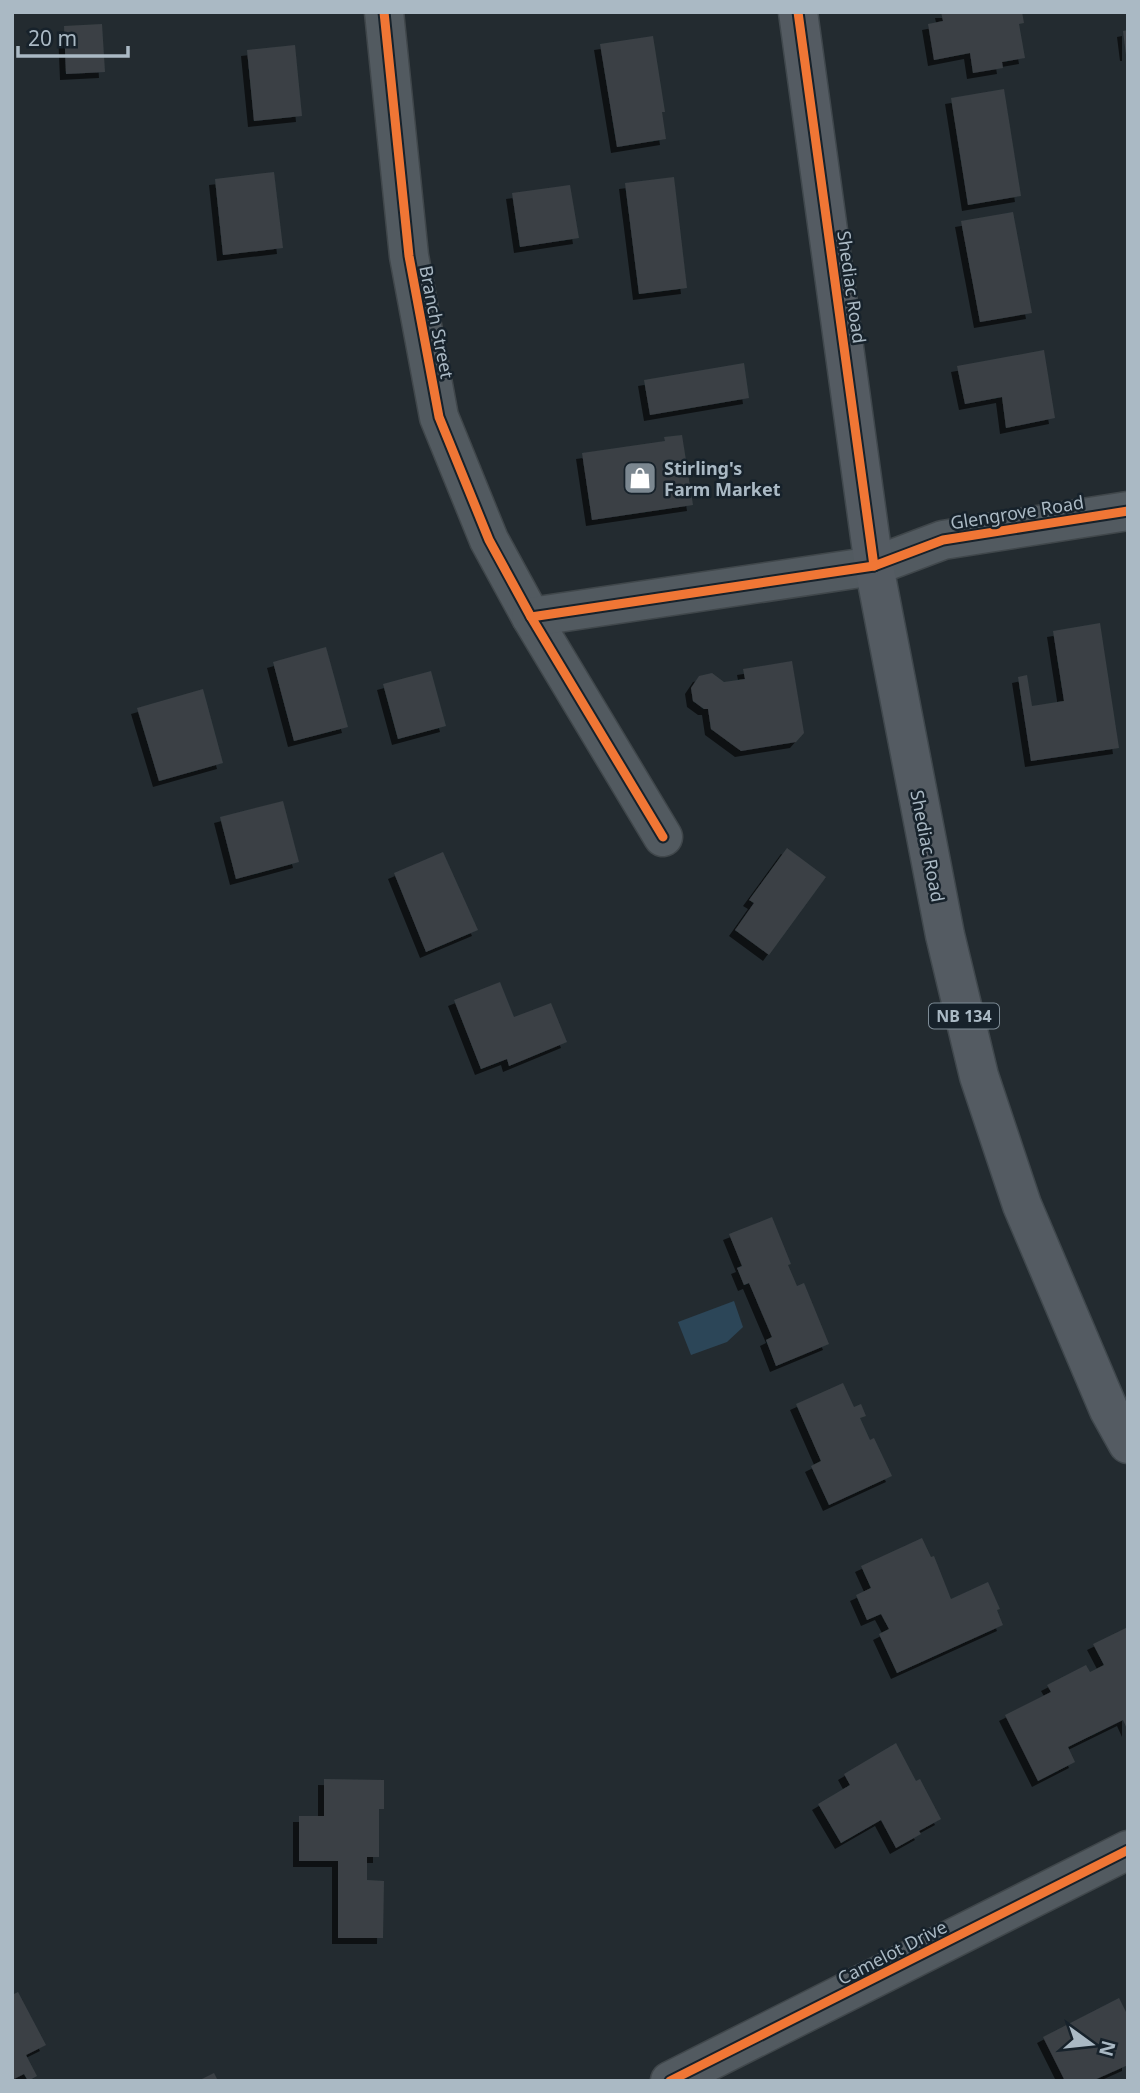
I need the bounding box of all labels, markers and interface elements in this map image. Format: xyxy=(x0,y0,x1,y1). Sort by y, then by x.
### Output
scale bar xyxy=(18,14,128,58)
text: 20 m xyxy=(28,24,77,52)
street label: Shediac Road xyxy=(832,229,872,345)
street label: Branch Street xyxy=(414,263,460,381)
place label: Stirling's Farm Market xyxy=(664,456,781,501)
shop icon: Stirling's Farm Market xyxy=(621,459,659,497)
street label: Glengrove Road xyxy=(948,490,1086,534)
street label: Shediac Road xyxy=(905,788,951,904)
road number: NB 134 xyxy=(929,1004,999,1028)
street label: Camelot Drive xyxy=(833,1914,951,1990)
north arrow xyxy=(1056,2009,1126,2079)
text: N xyxy=(1093,2038,1122,2059)

